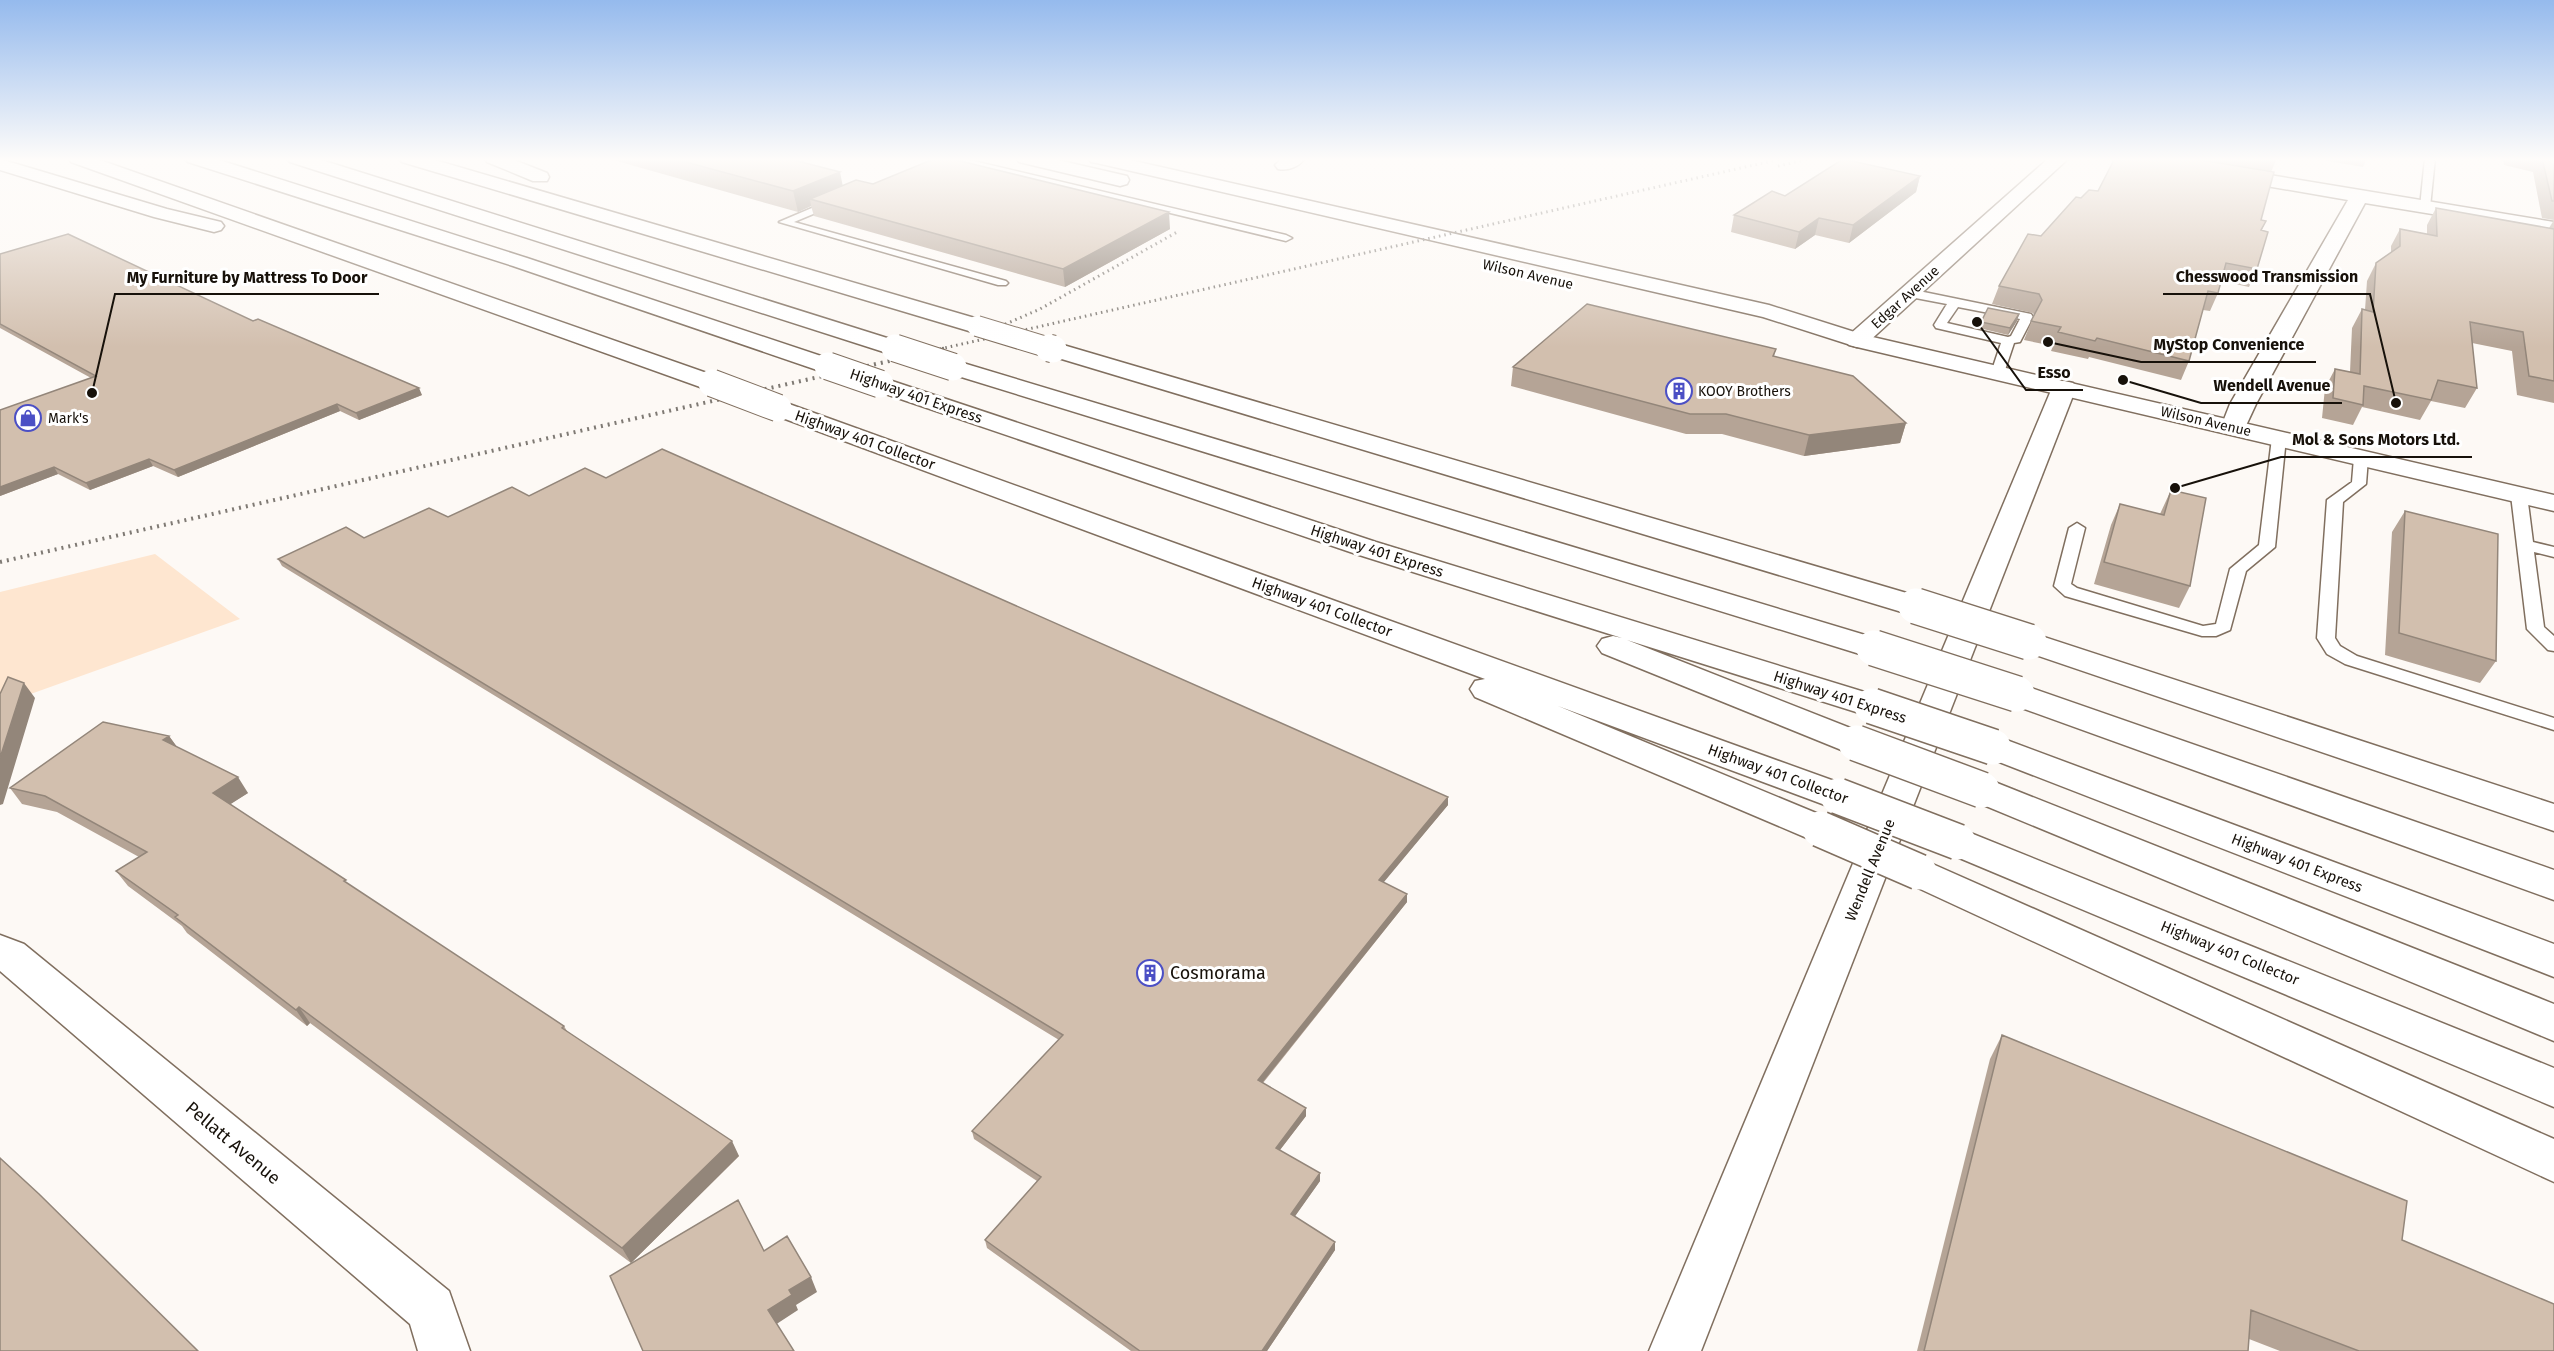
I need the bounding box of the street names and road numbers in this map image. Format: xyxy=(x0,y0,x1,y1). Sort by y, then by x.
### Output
street label: Wilson Avenue xyxy=(1481,256,1575,293)
street label: Edgar Avenue xyxy=(1868,262,1943,332)
street label: Highway 401 Express xyxy=(847,365,985,427)
street label: Wilson Avenue xyxy=(2159,403,2253,440)
street label: Highway 401 Collector xyxy=(792,406,938,474)
street label: Highway 401 Express xyxy=(1308,521,1446,581)
street label: Highway 401 Collector xyxy=(1249,573,1395,641)
street label: Highway 401 Express xyxy=(1771,667,1909,727)
street label: Highway 401 Collector xyxy=(1705,740,1851,808)
street label: Wendell Avenue xyxy=(1841,816,1899,924)
street label: Highway 401 Express xyxy=(2229,830,2365,896)
street label: Highway 401 Collector xyxy=(2158,917,2302,989)
street label: Pellatt Avenue xyxy=(181,1097,285,1189)

